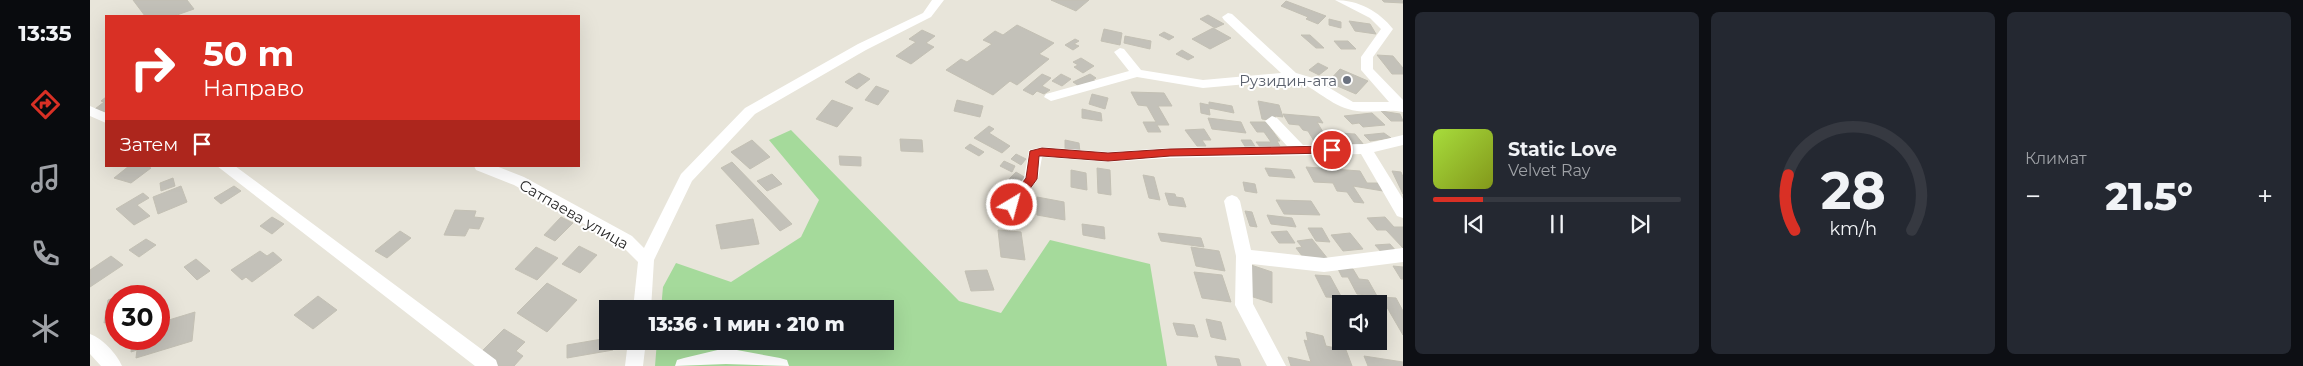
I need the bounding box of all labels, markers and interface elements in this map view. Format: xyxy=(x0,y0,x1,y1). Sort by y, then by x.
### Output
text: 13:35 xyxy=(18,20,72,47)
text: 50 m xyxy=(203,32,294,75)
icon: right xyxy=(120,35,185,100)
place label: Рузидин-ата xyxy=(1239,71,1337,90)
marker: Рузидин-ата xyxy=(1341,74,1353,86)
text: Направо xyxy=(203,75,304,102)
icon: directions xyxy=(28,87,63,122)
pin xyxy=(1311,129,1353,171)
icon: arrive xyxy=(188,130,216,158)
text: Затем xyxy=(120,133,178,156)
icon: arrive xyxy=(1318,136,1346,164)
text: Static Love xyxy=(1508,138,1617,161)
text: Климат xyxy=(2025,149,2087,168)
text: 28 xyxy=(1820,159,1886,222)
icon: music xyxy=(28,161,63,196)
text: Velvet Ray xyxy=(1508,161,1590,180)
text: 21.5° xyxy=(2105,173,2193,220)
street label: Сатпаева улица xyxy=(516,175,632,253)
position arrow xyxy=(985,178,1037,230)
text: − xyxy=(2025,179,2041,213)
text: + xyxy=(2257,179,2273,213)
icon: previous xyxy=(1460,210,1488,238)
icon: pause xyxy=(1543,210,1571,238)
icon: next xyxy=(1626,210,1654,238)
text: km/h xyxy=(1829,218,1877,239)
icon: phone xyxy=(28,236,63,271)
speed limit sign: 30 xyxy=(105,285,170,350)
map controls xyxy=(1332,295,1387,350)
button: sound xyxy=(1332,295,1387,350)
icon: climate xyxy=(28,311,63,346)
text: 13:36 · 1 мин · 210 m xyxy=(648,313,845,336)

